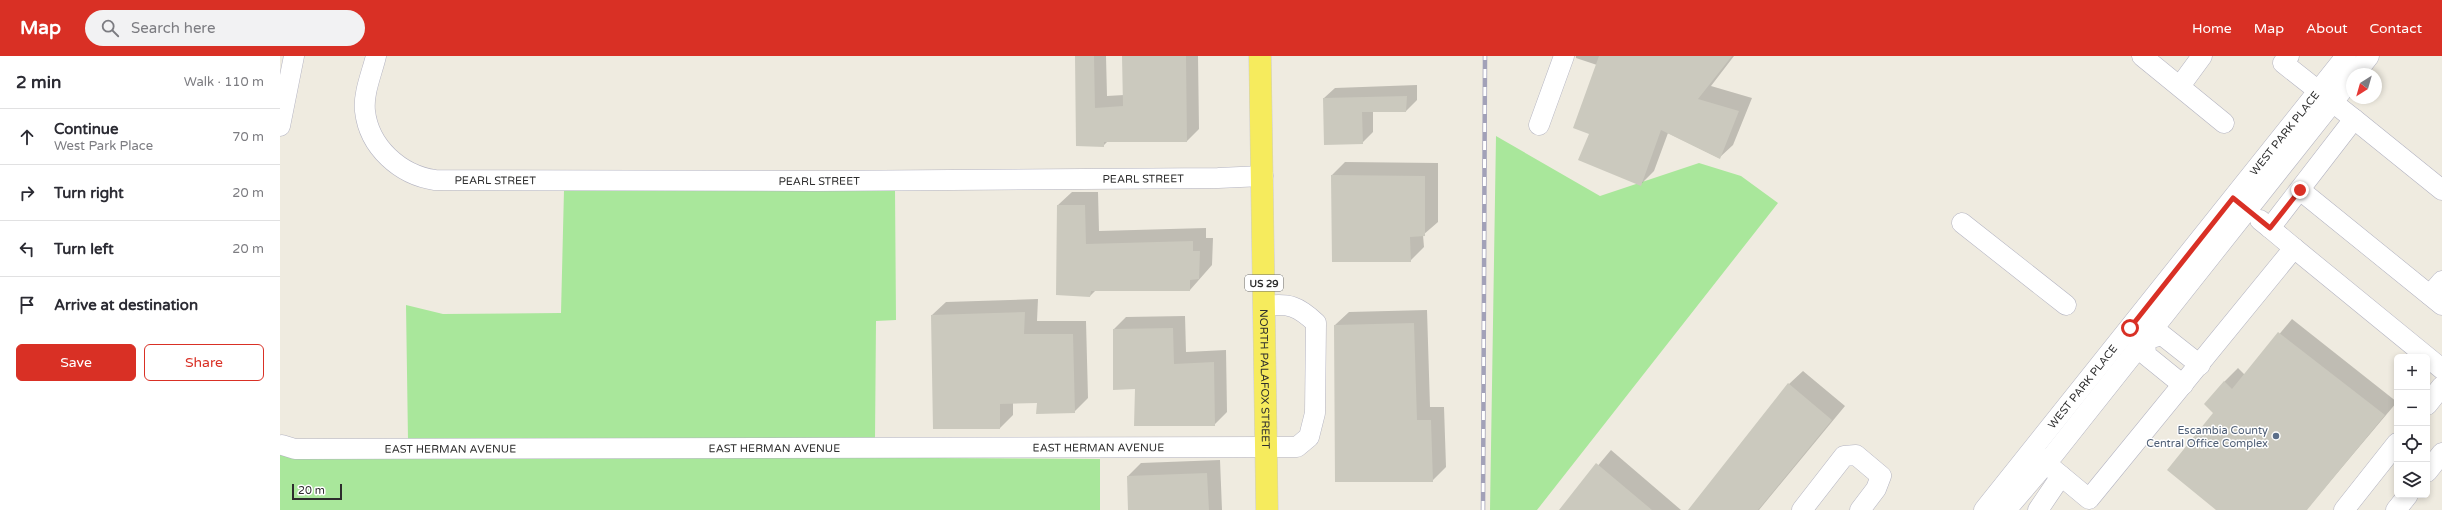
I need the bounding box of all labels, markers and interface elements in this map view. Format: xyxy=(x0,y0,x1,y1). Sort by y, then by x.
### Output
search box xyxy=(85,10,365,46)
text: Map xyxy=(20,17,61,39)
icon: search xyxy=(99,17,121,39)
text: Search here xyxy=(131,19,215,37)
text: Home xyxy=(2192,20,2232,37)
text: Map xyxy=(2254,20,2284,37)
text: About xyxy=(2306,20,2348,37)
text: Contact xyxy=(2370,20,2422,37)
north arrow xyxy=(2346,68,2382,104)
text: 2 min xyxy=(16,72,61,93)
text: Walk · 110 m xyxy=(184,74,264,90)
street label: WEST PARK PLACE xyxy=(2248,89,2322,178)
text: Continue xyxy=(54,120,118,138)
icon: ahead xyxy=(16,126,38,148)
text: 70 m xyxy=(232,129,264,145)
text: West Park Place xyxy=(54,138,153,154)
street label: PEARL STREET xyxy=(1102,172,1184,186)
street label: PEARL STREET xyxy=(454,174,536,187)
street label: PEARL STREET xyxy=(778,175,860,188)
route end xyxy=(2291,181,2309,199)
icon: right xyxy=(16,182,38,204)
text: Turn right xyxy=(54,184,124,202)
text: 20 m xyxy=(232,185,264,201)
icon: left xyxy=(16,238,38,260)
text: Turn left xyxy=(54,240,114,258)
text: 20 m xyxy=(232,241,264,257)
road number: US 29 xyxy=(1245,275,1283,291)
icon: arrive xyxy=(16,294,38,316)
text: Arrive at destination xyxy=(54,296,198,314)
street label: NORTH PALAFOX STREET xyxy=(1257,309,1272,449)
route start xyxy=(2121,319,2139,337)
street label: WEST PARK PLACE xyxy=(2046,342,2120,431)
button: Save xyxy=(16,344,136,381)
button: Share xyxy=(144,344,264,381)
map controls xyxy=(2394,354,2430,498)
button: + xyxy=(2394,354,2430,390)
button: − xyxy=(2394,390,2430,426)
place label: Escambia County Central Office Complex xyxy=(2146,424,2268,450)
button: locate xyxy=(2394,426,2430,462)
marker: Escambia County Central Office Complex xyxy=(2271,431,2281,441)
street label: EAST HERMAN AVENUE xyxy=(1033,441,1164,455)
street label: EAST HERMAN AVENUE xyxy=(709,442,840,455)
street label: EAST HERMAN AVENUE xyxy=(385,443,516,456)
button: layers xyxy=(2394,462,2430,498)
scale bar xyxy=(292,482,342,501)
text: 20 m xyxy=(298,484,325,497)

